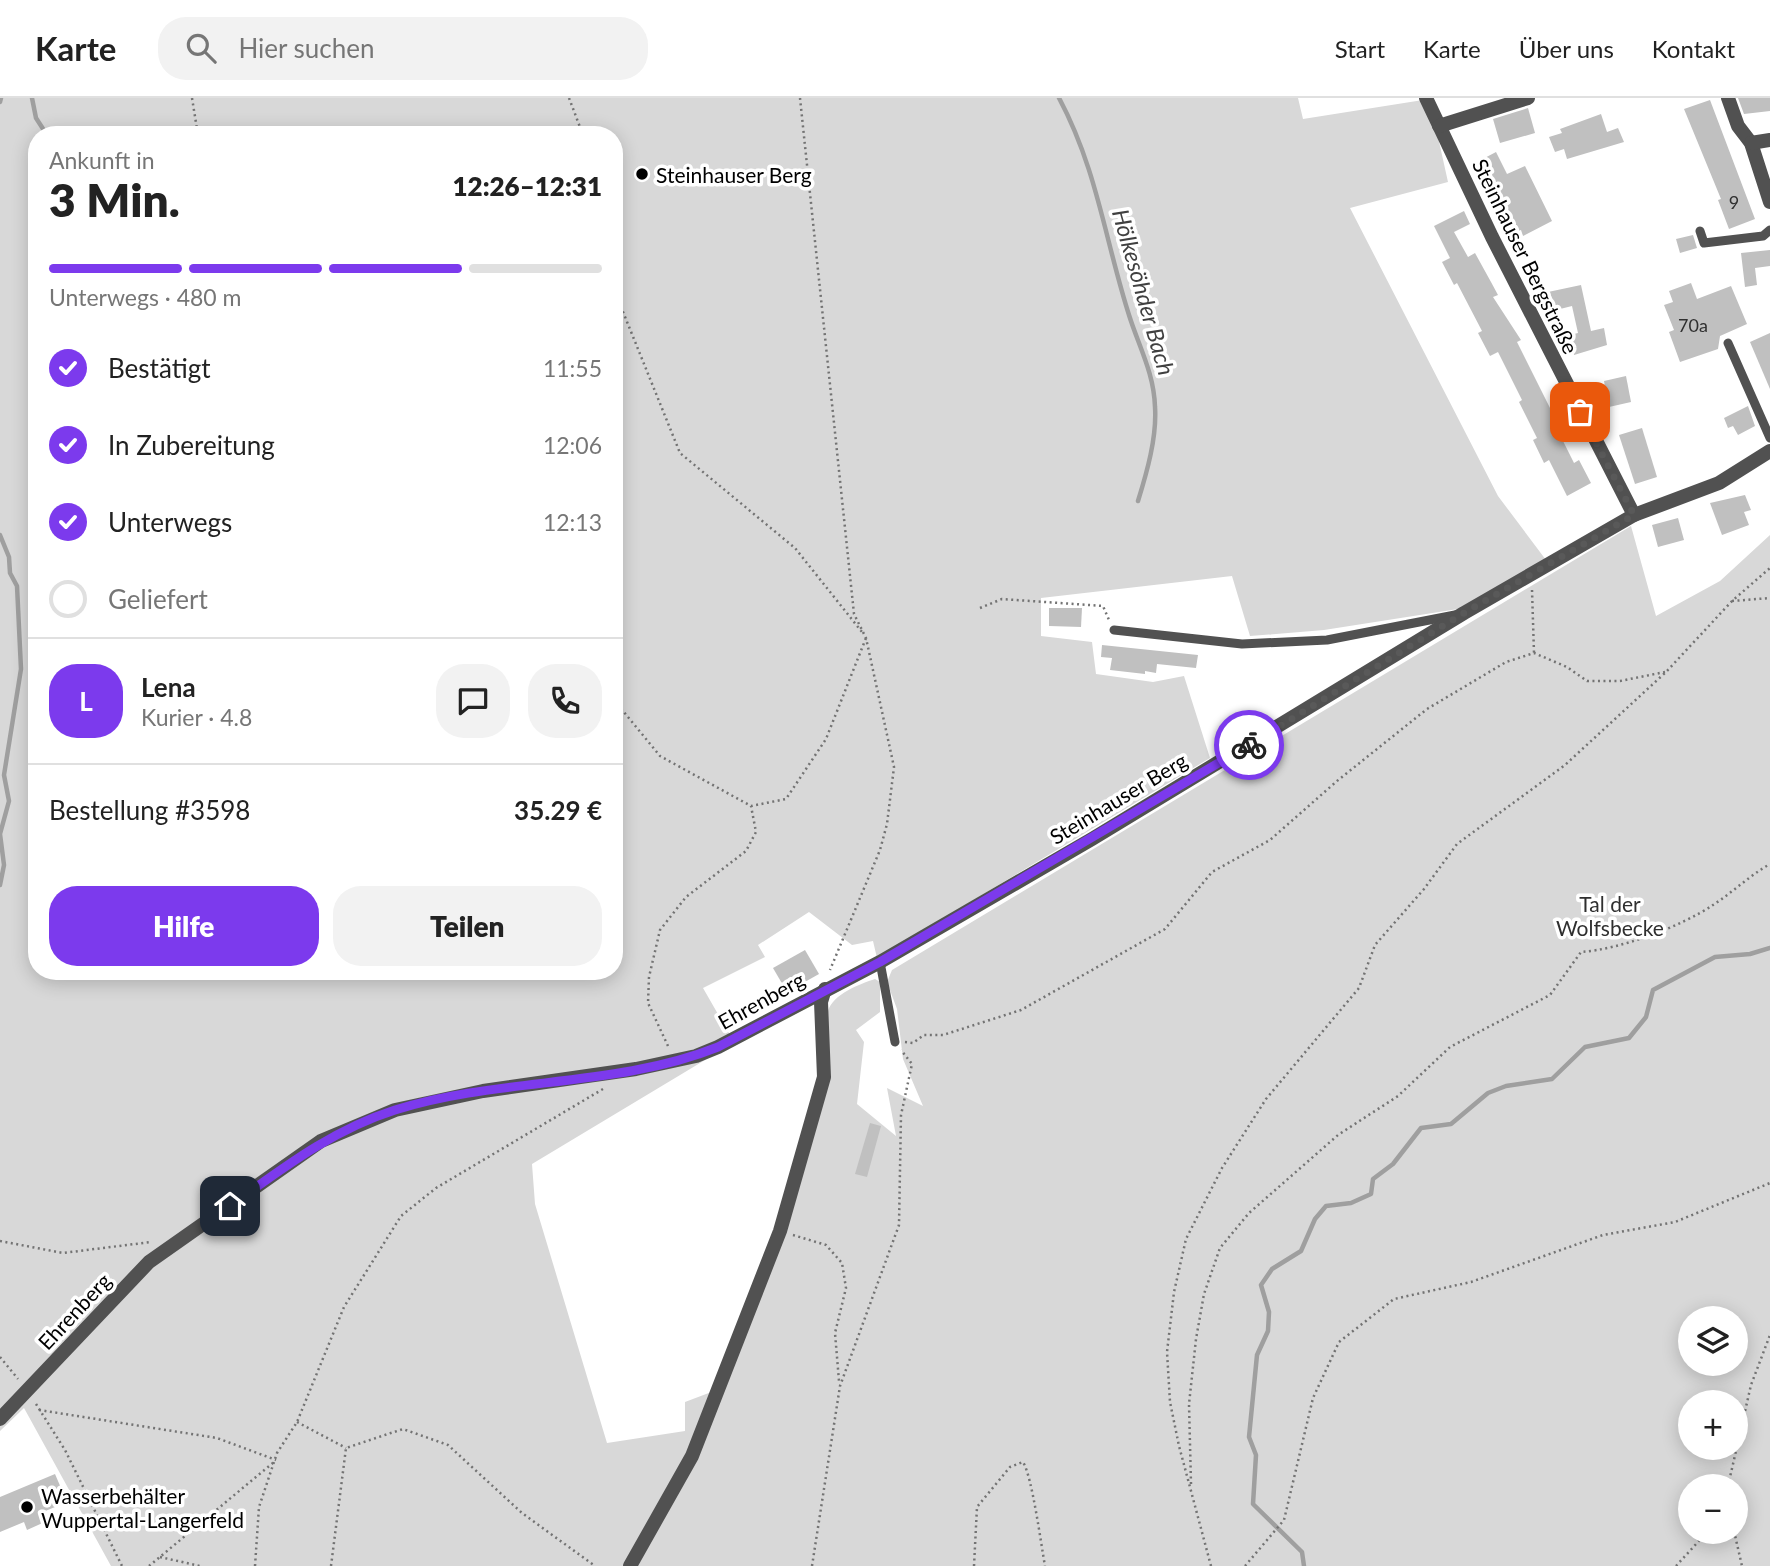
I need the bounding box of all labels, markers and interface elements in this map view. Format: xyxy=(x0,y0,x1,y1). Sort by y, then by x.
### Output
search box xyxy=(158,17,648,80)
text: Karte xyxy=(35,28,116,68)
icon: search xyxy=(182,29,220,67)
text: Hier suchen xyxy=(238,32,375,64)
text: Start xyxy=(1335,34,1385,63)
text: Karte xyxy=(1423,34,1481,63)
text: Über uns xyxy=(1519,34,1614,63)
text: Kontakt xyxy=(1652,34,1735,63)
text: Ankunft in xyxy=(49,146,155,174)
street label: Steinhauser Bergstraße xyxy=(1468,155,1584,357)
place label: Steinhauser Berg xyxy=(656,162,812,187)
marker: Steinhauser Berg xyxy=(634,166,650,182)
text: 12:26–12:31 xyxy=(452,170,602,202)
text: 3 Min. xyxy=(49,172,180,227)
house number: 9 xyxy=(1729,191,1739,213)
water label: Hölkesöhder Bach xyxy=(1107,206,1181,378)
text: Unterwegs · 480 m xyxy=(49,283,242,311)
house number: 70a xyxy=(1678,314,1708,336)
icon: check xyxy=(49,349,87,387)
text: Bestätigt xyxy=(108,352,211,384)
text: 11:55 xyxy=(543,354,602,382)
pin xyxy=(1550,382,1610,442)
icon: bag xyxy=(1561,393,1599,431)
icon: check xyxy=(49,426,87,464)
text: In Zubereitung xyxy=(108,429,275,461)
text: 12:06 xyxy=(543,431,602,459)
icon: check xyxy=(49,503,87,541)
text: Unterwegs xyxy=(108,506,232,538)
text: 12:13 xyxy=(543,508,602,536)
text: Geliefert xyxy=(108,583,208,615)
button: chat xyxy=(436,664,510,738)
button: phone xyxy=(528,664,602,738)
text: Lena xyxy=(141,671,196,703)
text: L xyxy=(79,685,93,717)
text: Kurier · 4.8 xyxy=(141,703,252,731)
courier xyxy=(1214,710,1284,780)
icon: bike xyxy=(1230,726,1268,764)
street label: Steinhauser Berg xyxy=(1045,747,1191,849)
text: Bestellung #3598 xyxy=(49,794,250,826)
text: 35.29 € xyxy=(514,794,602,826)
button: Hilfe xyxy=(49,886,319,966)
button: Teilen xyxy=(333,886,602,966)
park label: Tal der Wolfsbecke xyxy=(1556,891,1664,940)
street label: Ehrenberg xyxy=(713,966,809,1034)
pin xyxy=(200,1176,260,1236)
icon: home xyxy=(211,1187,249,1225)
street label: Ehrenberg xyxy=(32,1268,116,1354)
map controls xyxy=(1678,1306,1748,1544)
button: layers xyxy=(1678,1306,1748,1376)
button: + xyxy=(1678,1390,1748,1460)
button: − xyxy=(1678,1474,1748,1544)
place label: Wasserbehälter Wuppertal-Langerfeld xyxy=(41,1483,244,1532)
marker: Wasserbehälter Wuppertal-Langerfeld xyxy=(19,1499,35,1515)

